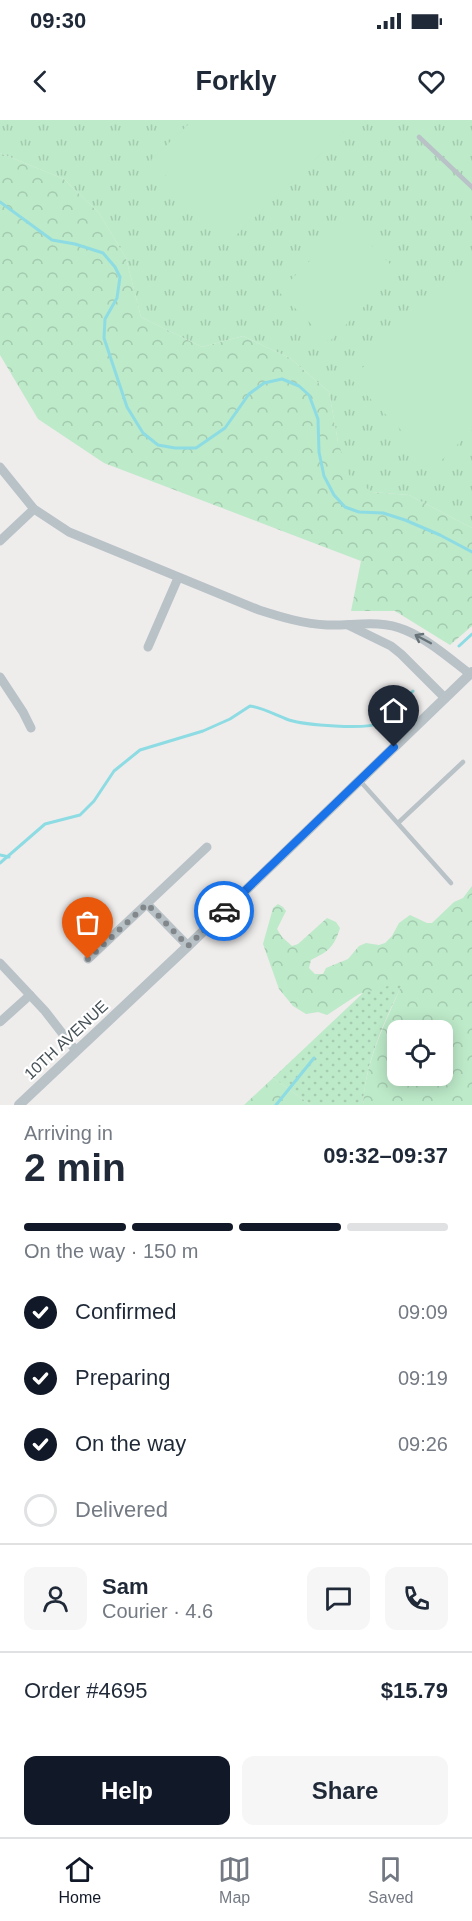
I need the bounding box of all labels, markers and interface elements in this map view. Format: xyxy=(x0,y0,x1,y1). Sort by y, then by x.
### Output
text: 09:30 xyxy=(30,8,86,33)
icon: back xyxy=(24,65,57,98)
icon: heart xyxy=(415,65,448,98)
text: Forkly xyxy=(195,66,277,96)
one-way arrow xyxy=(415,633,432,645)
pin xyxy=(368,685,419,747)
icon: home xyxy=(377,694,410,727)
courier xyxy=(194,881,254,941)
icon: car xyxy=(208,895,241,928)
pin xyxy=(62,897,113,959)
icon: bag xyxy=(71,906,104,939)
street label: 10TH AVENUE xyxy=(21,997,111,1083)
map controls xyxy=(387,1020,453,1086)
button: locate xyxy=(387,1020,453,1086)
text: Arriving in xyxy=(24,1122,113,1144)
text: 09:32–09:37 xyxy=(323,1143,448,1168)
text: 2 min xyxy=(24,1146,126,1189)
text: On the way · 150 m xyxy=(24,1240,199,1262)
icon: check xyxy=(24,1296,57,1329)
text: Confirmed xyxy=(75,1299,176,1324)
text: 09:09 xyxy=(398,1301,448,1323)
icon: check xyxy=(24,1362,57,1395)
text: Preparing xyxy=(75,1365,170,1390)
text: 09:19 xyxy=(398,1367,448,1389)
icon: check xyxy=(24,1428,57,1461)
text: On the way xyxy=(75,1431,186,1456)
text: 09:26 xyxy=(398,1433,448,1455)
text: Delivered xyxy=(75,1497,168,1522)
button: person xyxy=(24,1567,87,1630)
button: chat xyxy=(307,1567,370,1630)
button: phone xyxy=(385,1567,448,1630)
text: Sam xyxy=(102,1574,148,1599)
text: Courier · 4.6 xyxy=(102,1600,213,1622)
text: Order #4695 xyxy=(24,1678,148,1703)
text: $15.79 xyxy=(381,1678,448,1703)
button: Help xyxy=(24,1756,230,1825)
button: Share xyxy=(242,1756,448,1825)
tab: Home xyxy=(58,1853,101,1907)
tab: Map xyxy=(218,1853,251,1907)
tab: Saved xyxy=(368,1853,413,1907)

